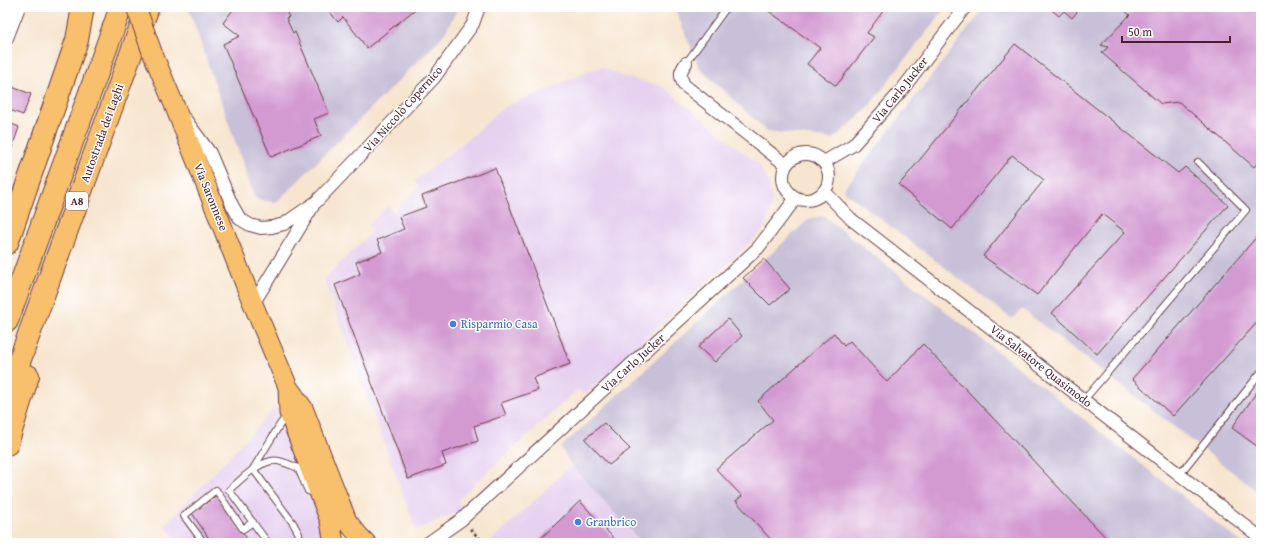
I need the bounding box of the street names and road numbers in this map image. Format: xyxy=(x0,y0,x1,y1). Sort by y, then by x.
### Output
street label: Via Carlo Jucker xyxy=(868,53,932,126)
street label: Via Niccolò Copernico xyxy=(359,62,446,156)
street label: Autostrada dei Laghi xyxy=(76,80,128,185)
street label: Via Saronnese xyxy=(190,160,233,233)
road number: A8 xyxy=(66,192,88,210)
street label: Via Salvatore Quasimodo xyxy=(987,320,1096,411)
street label: Via Carlo Jucker xyxy=(597,329,668,396)

